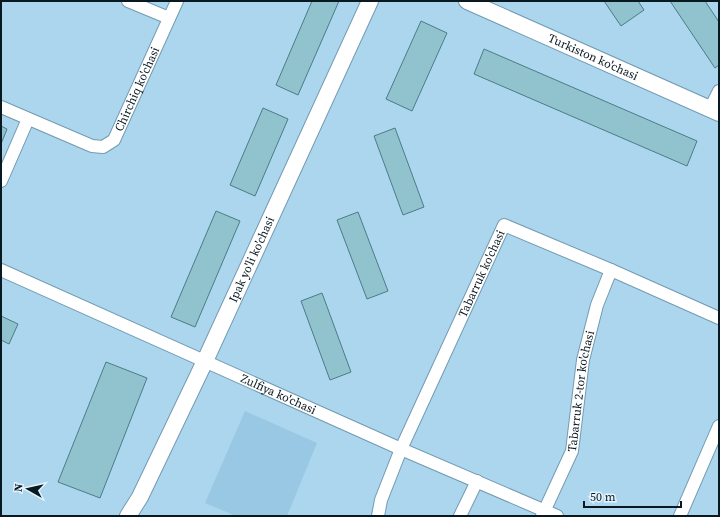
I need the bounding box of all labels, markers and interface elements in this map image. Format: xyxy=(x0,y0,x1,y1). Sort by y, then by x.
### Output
street label: Turkiston ko'chasi xyxy=(546,30,641,84)
street label: Chirchiq ko'chasi xyxy=(111,44,163,134)
street label: Ipak yo'li ko'chasi xyxy=(225,213,278,305)
street label: Tabarruk ko'chasi xyxy=(455,227,509,320)
street label: Tabarruk 2-tor ko'chasi xyxy=(564,329,598,453)
street label: Zulfiya ko'chasi xyxy=(238,370,319,418)
north arrow xyxy=(8,469,48,509)
text: N xyxy=(11,483,27,493)
scale bar xyxy=(584,483,681,509)
text: 50 m xyxy=(590,489,616,505)

